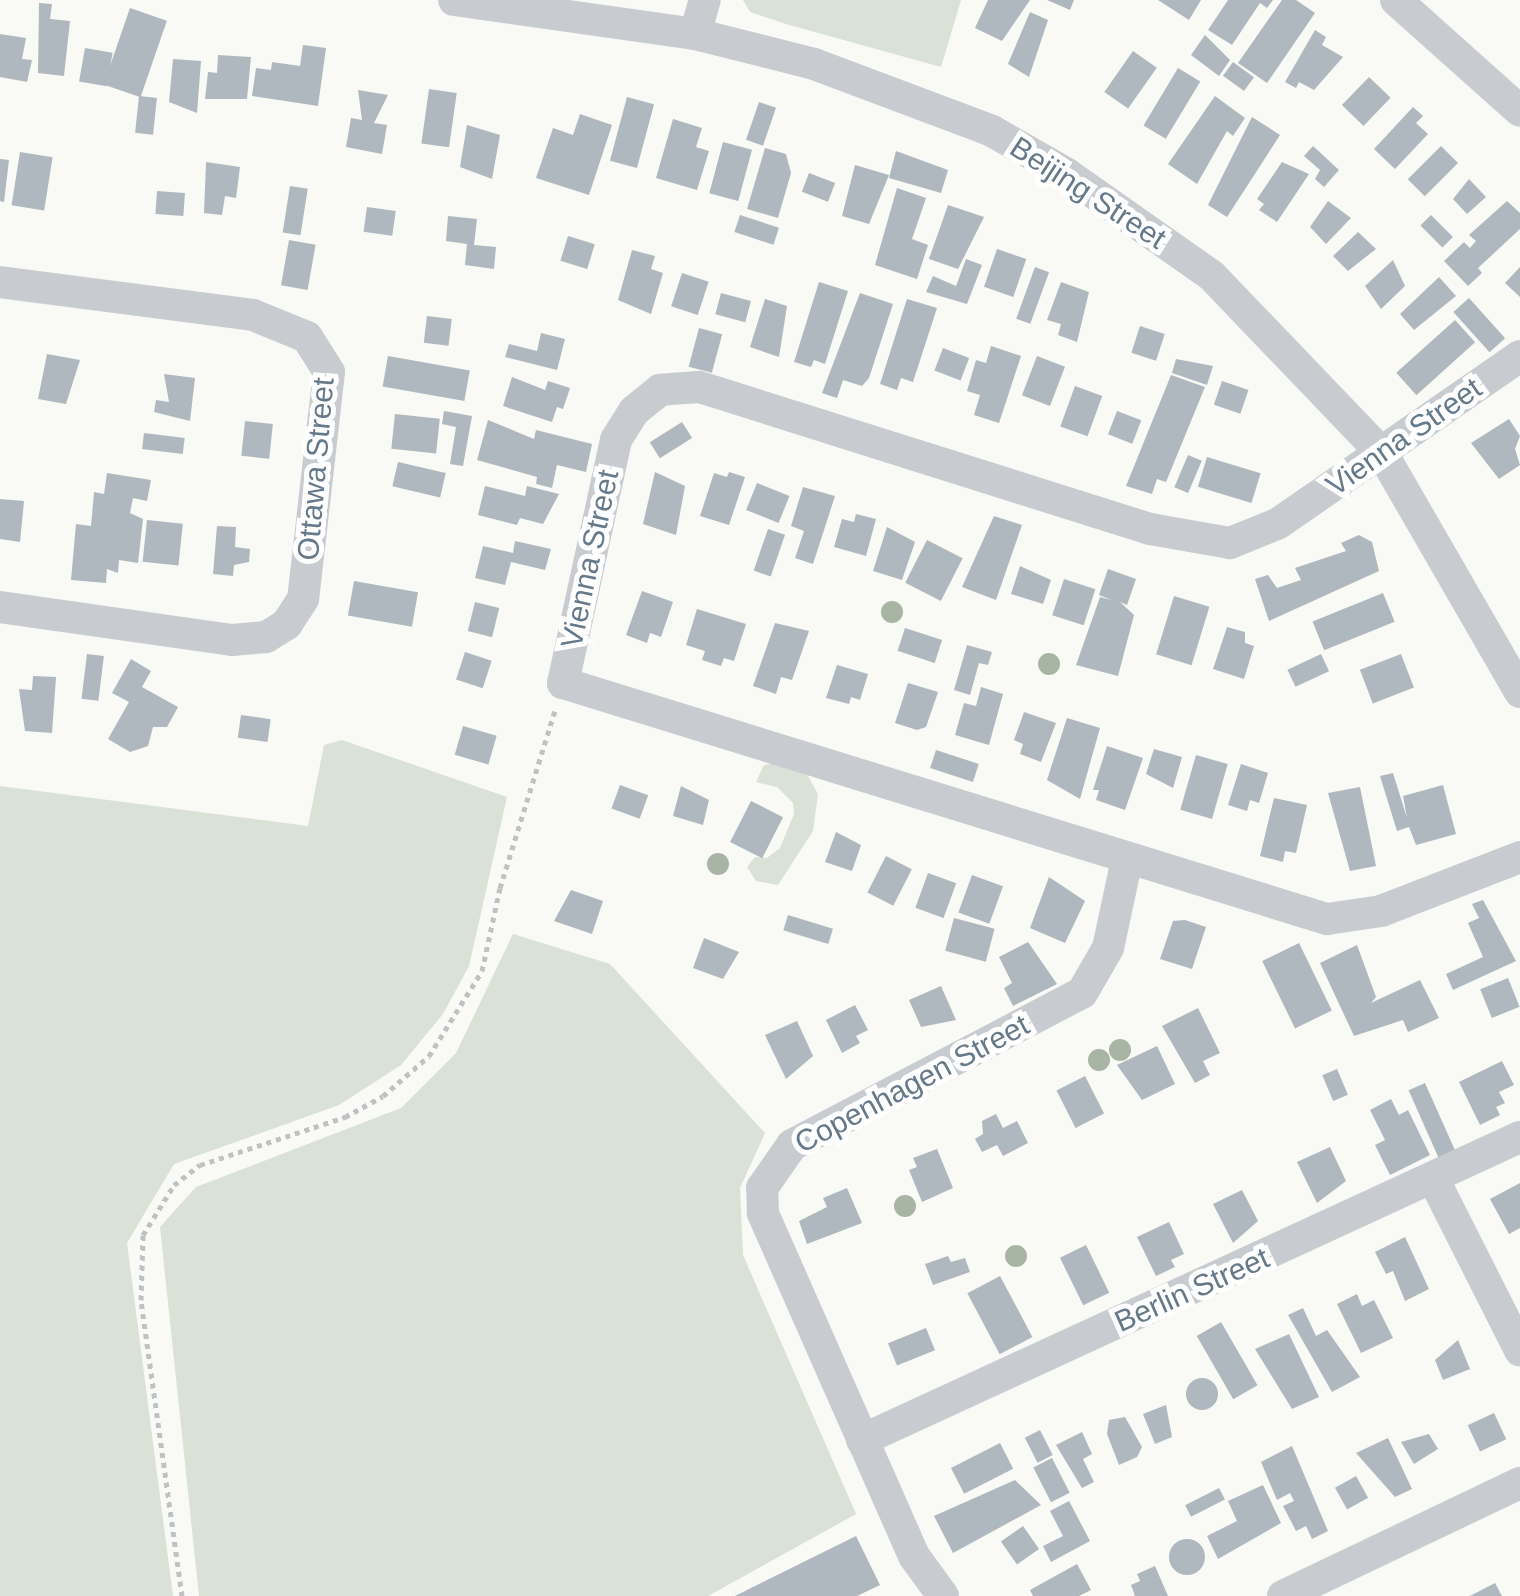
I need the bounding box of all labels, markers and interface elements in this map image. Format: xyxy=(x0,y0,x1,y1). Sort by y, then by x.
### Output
street label: Beijing Street xyxy=(1003,129,1173,257)
street label: Vienna Street xyxy=(1319,370,1489,504)
street label: Ottawa Street xyxy=(290,376,342,562)
street label: Vienna Street xyxy=(554,467,626,651)
street label: Copenhagen Street xyxy=(789,1007,1035,1161)
street label: Berlin Street xyxy=(1109,1240,1275,1340)

